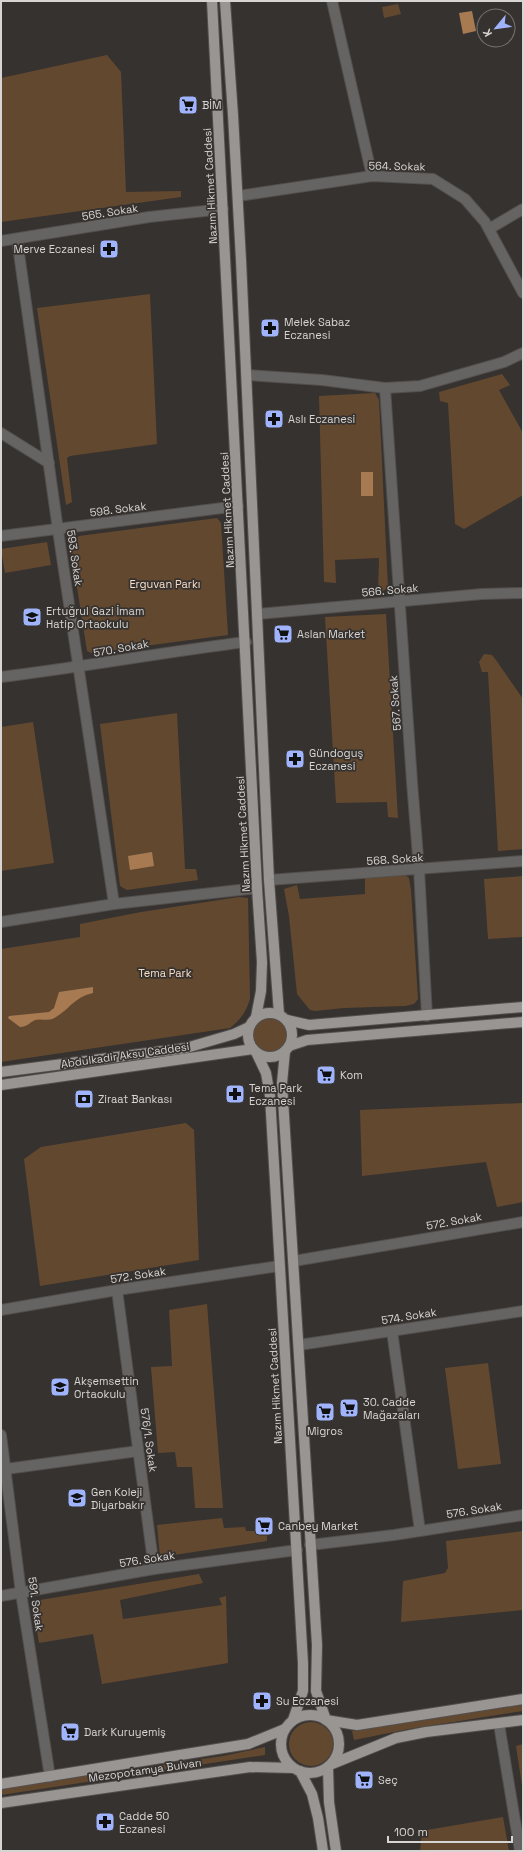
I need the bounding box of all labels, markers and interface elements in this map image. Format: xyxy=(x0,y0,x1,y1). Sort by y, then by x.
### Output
north arrow xyxy=(476,8,516,48)
text: K xyxy=(479,26,495,39)
supermarket icon: BİM xyxy=(177,94,199,116)
place label: BİM xyxy=(202,98,221,112)
street label: Nazım Hikmet Caddesi xyxy=(200,127,220,244)
street label: 564. Sokak xyxy=(368,159,426,173)
street label: 565. Sokak xyxy=(81,201,139,223)
pharmacy icon: Merve Eczanesi xyxy=(98,238,120,260)
place label: Merve Eczanesi xyxy=(13,242,95,256)
place label: Melek Sabaz Eczanesi xyxy=(284,315,350,342)
pharmacy icon: Melek Sabaz Eczanesi xyxy=(259,317,281,339)
pharmacy icon: Aslı Eczanesi xyxy=(263,408,285,430)
place label: Aslı Eczanesi xyxy=(288,412,356,426)
street label: Nazım Hikmet Caddesi xyxy=(217,451,237,568)
street label: 598. Sokak xyxy=(89,499,147,519)
street label: 593. Sokak xyxy=(64,529,86,587)
park label: Erguvan Parkı xyxy=(129,577,201,591)
street label: 566. Sokak xyxy=(361,581,419,599)
place label: Ertuğrul Gazi İmam Hatip Ortaokulu xyxy=(46,604,144,631)
school or university icon: Ertuğrul Gazi İmam Hatip Ortaokulu xyxy=(21,606,43,628)
supermarket icon: Aslan Market xyxy=(272,623,294,645)
place label: Aslan Market xyxy=(297,627,365,641)
street label: 570. Sokak xyxy=(92,636,150,660)
street label: 567. Sokak xyxy=(386,675,404,731)
place label: Gündoguş Eczanesi xyxy=(309,746,363,773)
pharmacy icon: Gündoguş Eczanesi xyxy=(284,748,306,770)
street label: Nazım Hikmet Caddesi xyxy=(233,775,253,892)
street label: 568. Sokak xyxy=(366,850,424,868)
park label: Tema Park xyxy=(138,966,192,980)
street label: Abdulkadir Aksu Caddesi xyxy=(60,1039,190,1071)
supermarket icon: Kom xyxy=(315,1064,337,1086)
place label: Kom xyxy=(340,1068,363,1082)
place label: Tema Park Eczanesi xyxy=(249,1081,302,1108)
pharmacy icon: Tema Park Eczanesi xyxy=(224,1083,246,1105)
bank icon: Ziraat Bankası xyxy=(73,1088,95,1110)
place label: Ziraat Bankası xyxy=(98,1092,172,1106)
street label: 572. Sokak xyxy=(425,1209,483,1233)
street label: 572. Sokak xyxy=(109,1264,167,1286)
street label: 574. Sokak xyxy=(380,1305,438,1327)
street label: Nazım Hikmet Caddesi xyxy=(265,1327,285,1444)
place label: Akşemsettin Ortaokulu xyxy=(74,1374,139,1401)
school or university icon: Akşemsettin Ortaokulu xyxy=(49,1376,71,1398)
place label: 30. Cadde Mağazaları xyxy=(363,1395,420,1422)
supermarket icon: 30. Cadde Mağazaları xyxy=(338,1397,360,1419)
supermarket icon: Migros xyxy=(314,1401,336,1423)
street label: 576/1. Sokak xyxy=(138,1407,160,1473)
place label: Migros xyxy=(307,1424,343,1438)
place label: Gen Koleji Diyarbakır xyxy=(91,1485,144,1512)
school or university icon: Gen Koleji Diyarbakır xyxy=(66,1487,88,1509)
street label: 576. Sokak xyxy=(445,1499,503,1521)
supermarket icon: Canbey Market xyxy=(253,1515,275,1537)
place label: Canbey Market xyxy=(278,1519,358,1533)
street label: 576. Sokak xyxy=(118,1548,176,1570)
street label: 591. Sokak xyxy=(25,1576,47,1632)
pharmacy icon: Su Eczanesi xyxy=(251,1690,273,1712)
place label: Su Eczanesi xyxy=(276,1694,339,1708)
supermarket icon: Dark Kuruyemiş xyxy=(59,1721,81,1743)
place label: Dark Kuruyemiş xyxy=(84,1725,166,1739)
street label: Mezopotamya Bulvarı xyxy=(88,1755,202,1785)
supermarket icon: Seç xyxy=(353,1769,375,1791)
place label: Seç xyxy=(378,1773,398,1787)
place label: Cadde 50 Eczanesi xyxy=(119,1809,169,1836)
pharmacy icon: Cadde 50 Eczanesi xyxy=(94,1811,116,1833)
scale bar xyxy=(388,1818,512,1844)
text: 100 m xyxy=(394,1824,428,1840)

